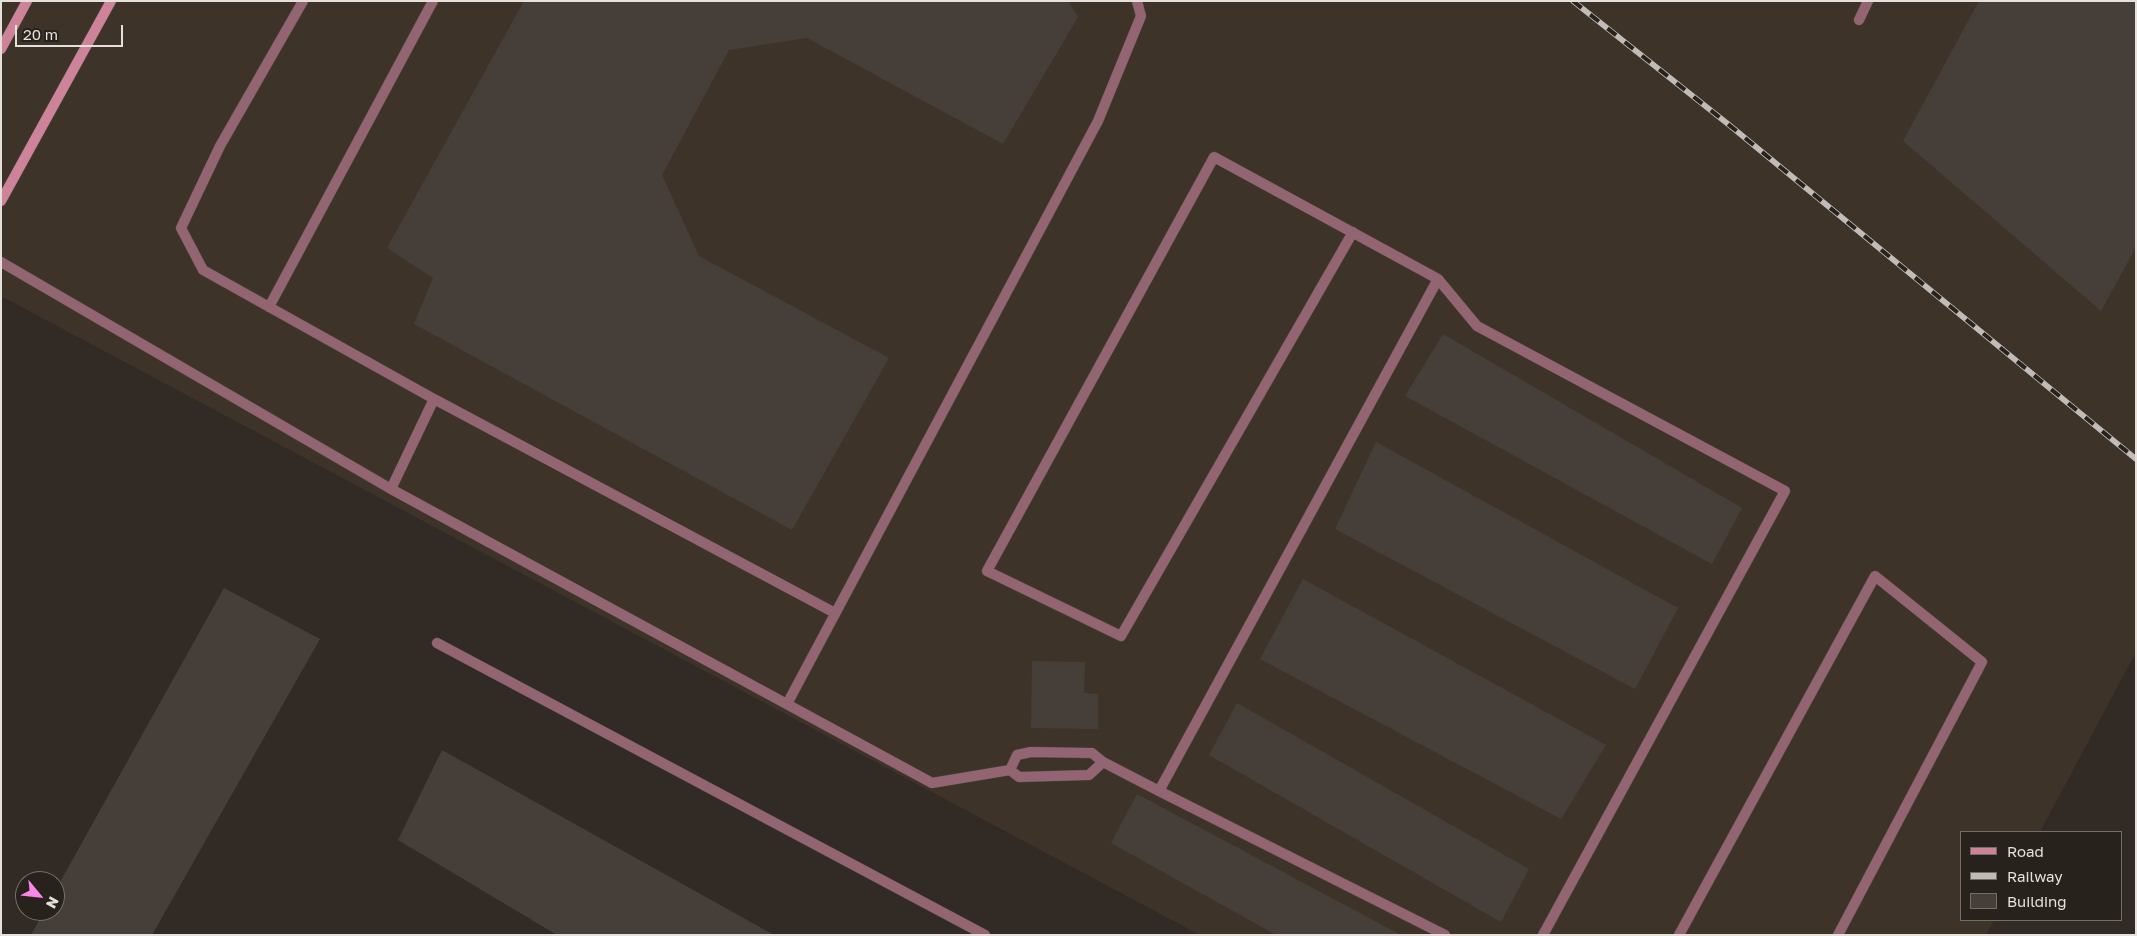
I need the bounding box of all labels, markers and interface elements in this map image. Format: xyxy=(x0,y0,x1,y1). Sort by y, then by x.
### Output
scale bar xyxy=(18,15,125,47)
text: 20 m xyxy=(23,25,58,43)
legend xyxy=(1960,831,2122,921)
text: Road xyxy=(2007,842,2044,860)
text: Railway xyxy=(2007,867,2063,885)
north arrow xyxy=(15,871,65,921)
text: Building xyxy=(2007,892,2067,910)
text: N xyxy=(43,894,63,911)

